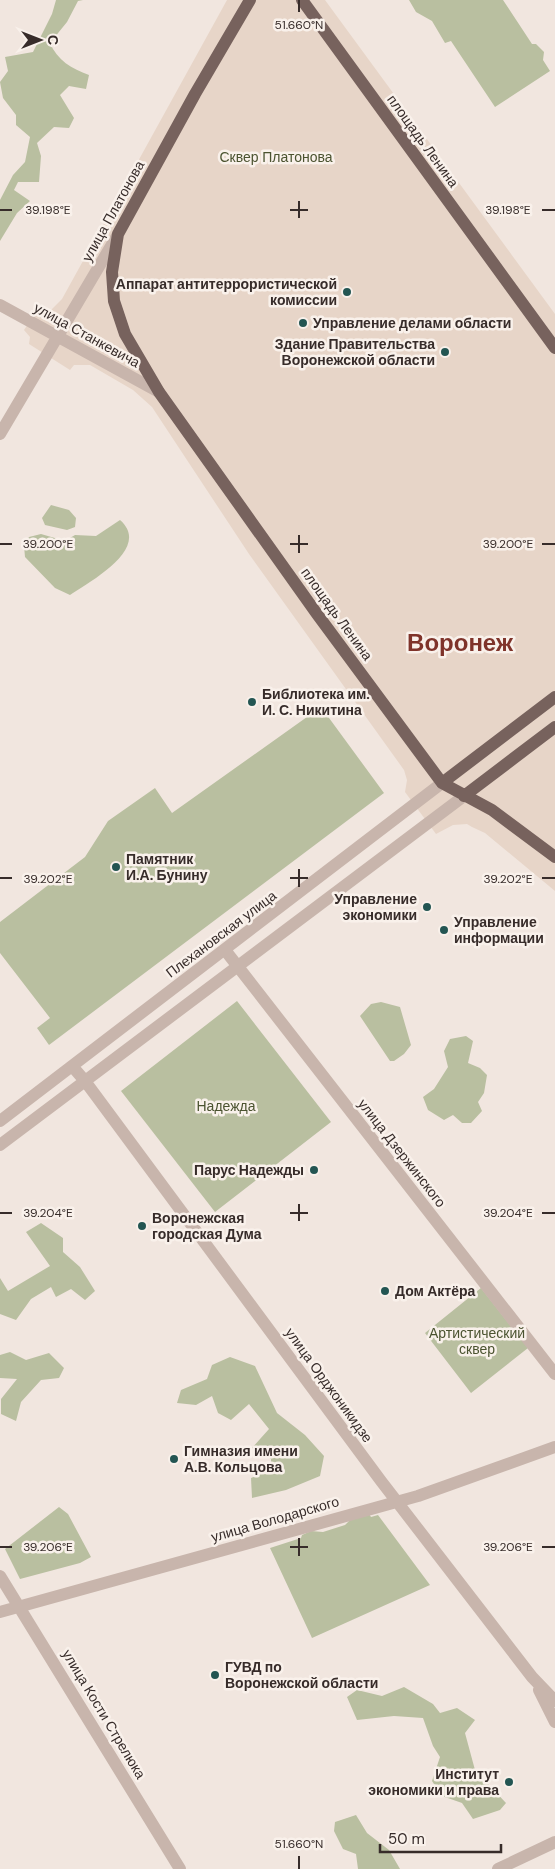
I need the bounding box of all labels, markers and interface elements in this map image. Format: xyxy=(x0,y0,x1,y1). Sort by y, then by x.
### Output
north arrow xyxy=(15,15,65,65)
text: 51.660°N xyxy=(275,17,323,33)
text: С xyxy=(44,35,62,45)
street label: площадь Ленина xyxy=(383,91,463,191)
park label: Сквер Платонова xyxy=(219,148,333,166)
street label: улица Платонова xyxy=(78,157,148,265)
text: 39.198°E xyxy=(25,202,71,218)
text: 39.198°E xyxy=(485,202,531,218)
place label: Аппарат антитеррористической комиссии xyxy=(116,275,337,309)
marker: Аппарат антитеррористической комиссии xyxy=(341,286,353,298)
street label: улица Станкевича xyxy=(31,298,143,372)
place label: Управление делами области xyxy=(313,314,511,332)
marker: Управление делами области xyxy=(297,317,309,329)
place label: Здание Правительства Воронежской области xyxy=(275,335,435,369)
marker: Здание Правительства Воронежской области xyxy=(439,346,451,358)
text: 39.200°E xyxy=(23,536,73,552)
text: 39.200°E xyxy=(483,536,533,552)
street label: площадь Ленина xyxy=(297,564,377,664)
district label: Воронеж xyxy=(407,627,514,658)
place label: Библиотека им. И. С. Никитина xyxy=(262,685,370,719)
marker: Библиотека им. И. С. Никитина xyxy=(246,696,258,708)
place label: Памятник И.А. Бунину xyxy=(126,850,208,884)
marker: Памятник И.А. Бунину xyxy=(110,861,122,873)
text: 39.202°E xyxy=(24,871,73,887)
text: 39.202°E xyxy=(484,871,533,887)
street label: Плехановская улица xyxy=(162,886,280,982)
place label: Управление экономики xyxy=(334,890,417,924)
marker: Управление экономики xyxy=(421,901,433,913)
place label: Управление информации xyxy=(454,913,544,947)
marker: Управление информации xyxy=(438,924,450,936)
street label: улица Дзержинского xyxy=(354,1095,450,1211)
park label: Надежда xyxy=(196,1097,256,1115)
place label: Парус Надежды xyxy=(194,1161,304,1179)
marker: Парус Надежды xyxy=(308,1164,320,1176)
text: 39.204°E xyxy=(23,1205,73,1221)
text: 39.204°E xyxy=(483,1205,533,1221)
place label: Воронежская городская Дума xyxy=(152,1209,262,1243)
marker: Воронежская городская Дума xyxy=(136,1220,148,1232)
place label: Дом Актёра xyxy=(395,1282,475,1300)
marker: Дом Актёра xyxy=(379,1285,391,1297)
street label: улица Орджоникидзе xyxy=(281,1324,377,1446)
park label: Артистический сквер xyxy=(429,1324,525,1358)
place label: Гимназия имени А.В. Кольцова xyxy=(184,1442,298,1476)
marker: Гимназия имени А.В. Кольцова xyxy=(168,1453,180,1465)
street label: улица Володарского xyxy=(209,1492,341,1546)
text: 39.206°E xyxy=(23,1539,73,1555)
text: 39.206°E xyxy=(483,1539,533,1555)
street label: улица Кости Стрелюка xyxy=(58,1646,150,1782)
place label: ГУВД по Воронежской области xyxy=(225,1658,378,1692)
marker: ГУВД по Воронежской области xyxy=(209,1669,221,1681)
place label: Институт экономики и права xyxy=(368,1765,499,1799)
marker: Институт экономики и права xyxy=(503,1776,515,1788)
scale bar xyxy=(380,1822,501,1854)
text: 50 m xyxy=(388,1829,425,1849)
text: 51.660°N xyxy=(275,1836,323,1852)

